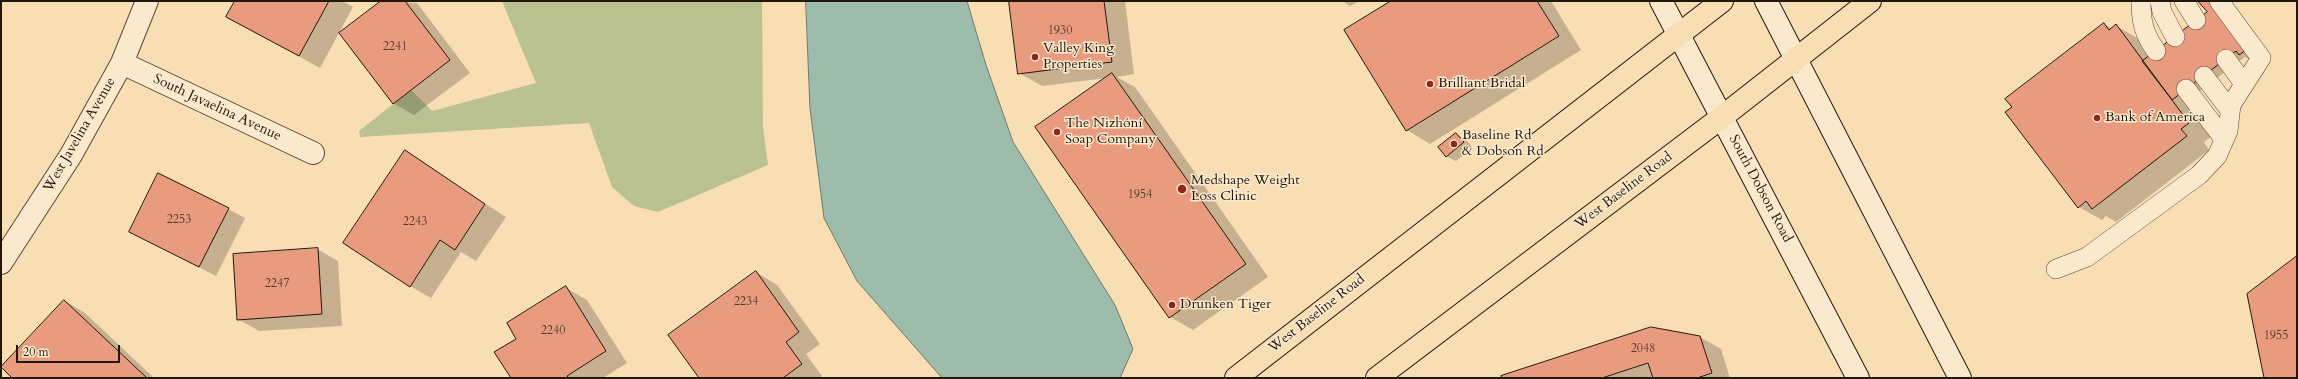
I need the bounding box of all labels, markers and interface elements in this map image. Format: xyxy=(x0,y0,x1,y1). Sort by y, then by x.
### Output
house number: 1930 xyxy=(1048,24,1072,38)
house number: 2241 xyxy=(383,40,407,54)
place label: Valley King Properties xyxy=(1043,41,1114,74)
marker: Valley King Properties xyxy=(1030,52,1040,62)
street label: South Javaelina Avenue xyxy=(150,71,284,145)
street label: West Javelina Avenue xyxy=(40,75,120,195)
place label: Brilliant Bridal xyxy=(1438,76,1525,92)
marker: Brilliant Bridal xyxy=(1425,79,1435,89)
place label: Bank of America xyxy=(2105,110,2205,126)
marker: Bank of America xyxy=(2092,113,2102,123)
place label: The Nizhóní Soap Company xyxy=(1065,116,1156,148)
marker: The Nizhóní Soap Company xyxy=(1052,127,1062,137)
place label: Baseline Rd & Dobson Rd xyxy=(1462,128,1544,160)
street label: South Dobson Road xyxy=(1725,132,1795,246)
marker: Baseline Rd & Dobson Rd xyxy=(1449,139,1459,149)
street label: West Baseline Road xyxy=(1572,149,1676,233)
place label: Medshape Weight Loss Clinic xyxy=(1191,173,1300,206)
marker: Medshape Weight Loss Clinic xyxy=(1176,183,1188,195)
house number: 1954 xyxy=(1128,188,1152,202)
house number: 2253 xyxy=(167,213,191,227)
house number: 2243 xyxy=(403,215,427,229)
street label: West Baseline Road xyxy=(1265,271,1369,357)
house number: 2247 xyxy=(265,277,289,291)
house number: 2234 xyxy=(734,295,758,309)
place label: Drunken Tiger xyxy=(1180,297,1271,313)
marker: Drunken Tiger xyxy=(1167,300,1177,310)
house number: 2240 xyxy=(541,324,565,338)
house number: 1955 xyxy=(2264,329,2288,343)
scale bar xyxy=(18,337,122,363)
house number: 2048 xyxy=(1631,342,1655,356)
text: 20 m xyxy=(23,344,49,360)

